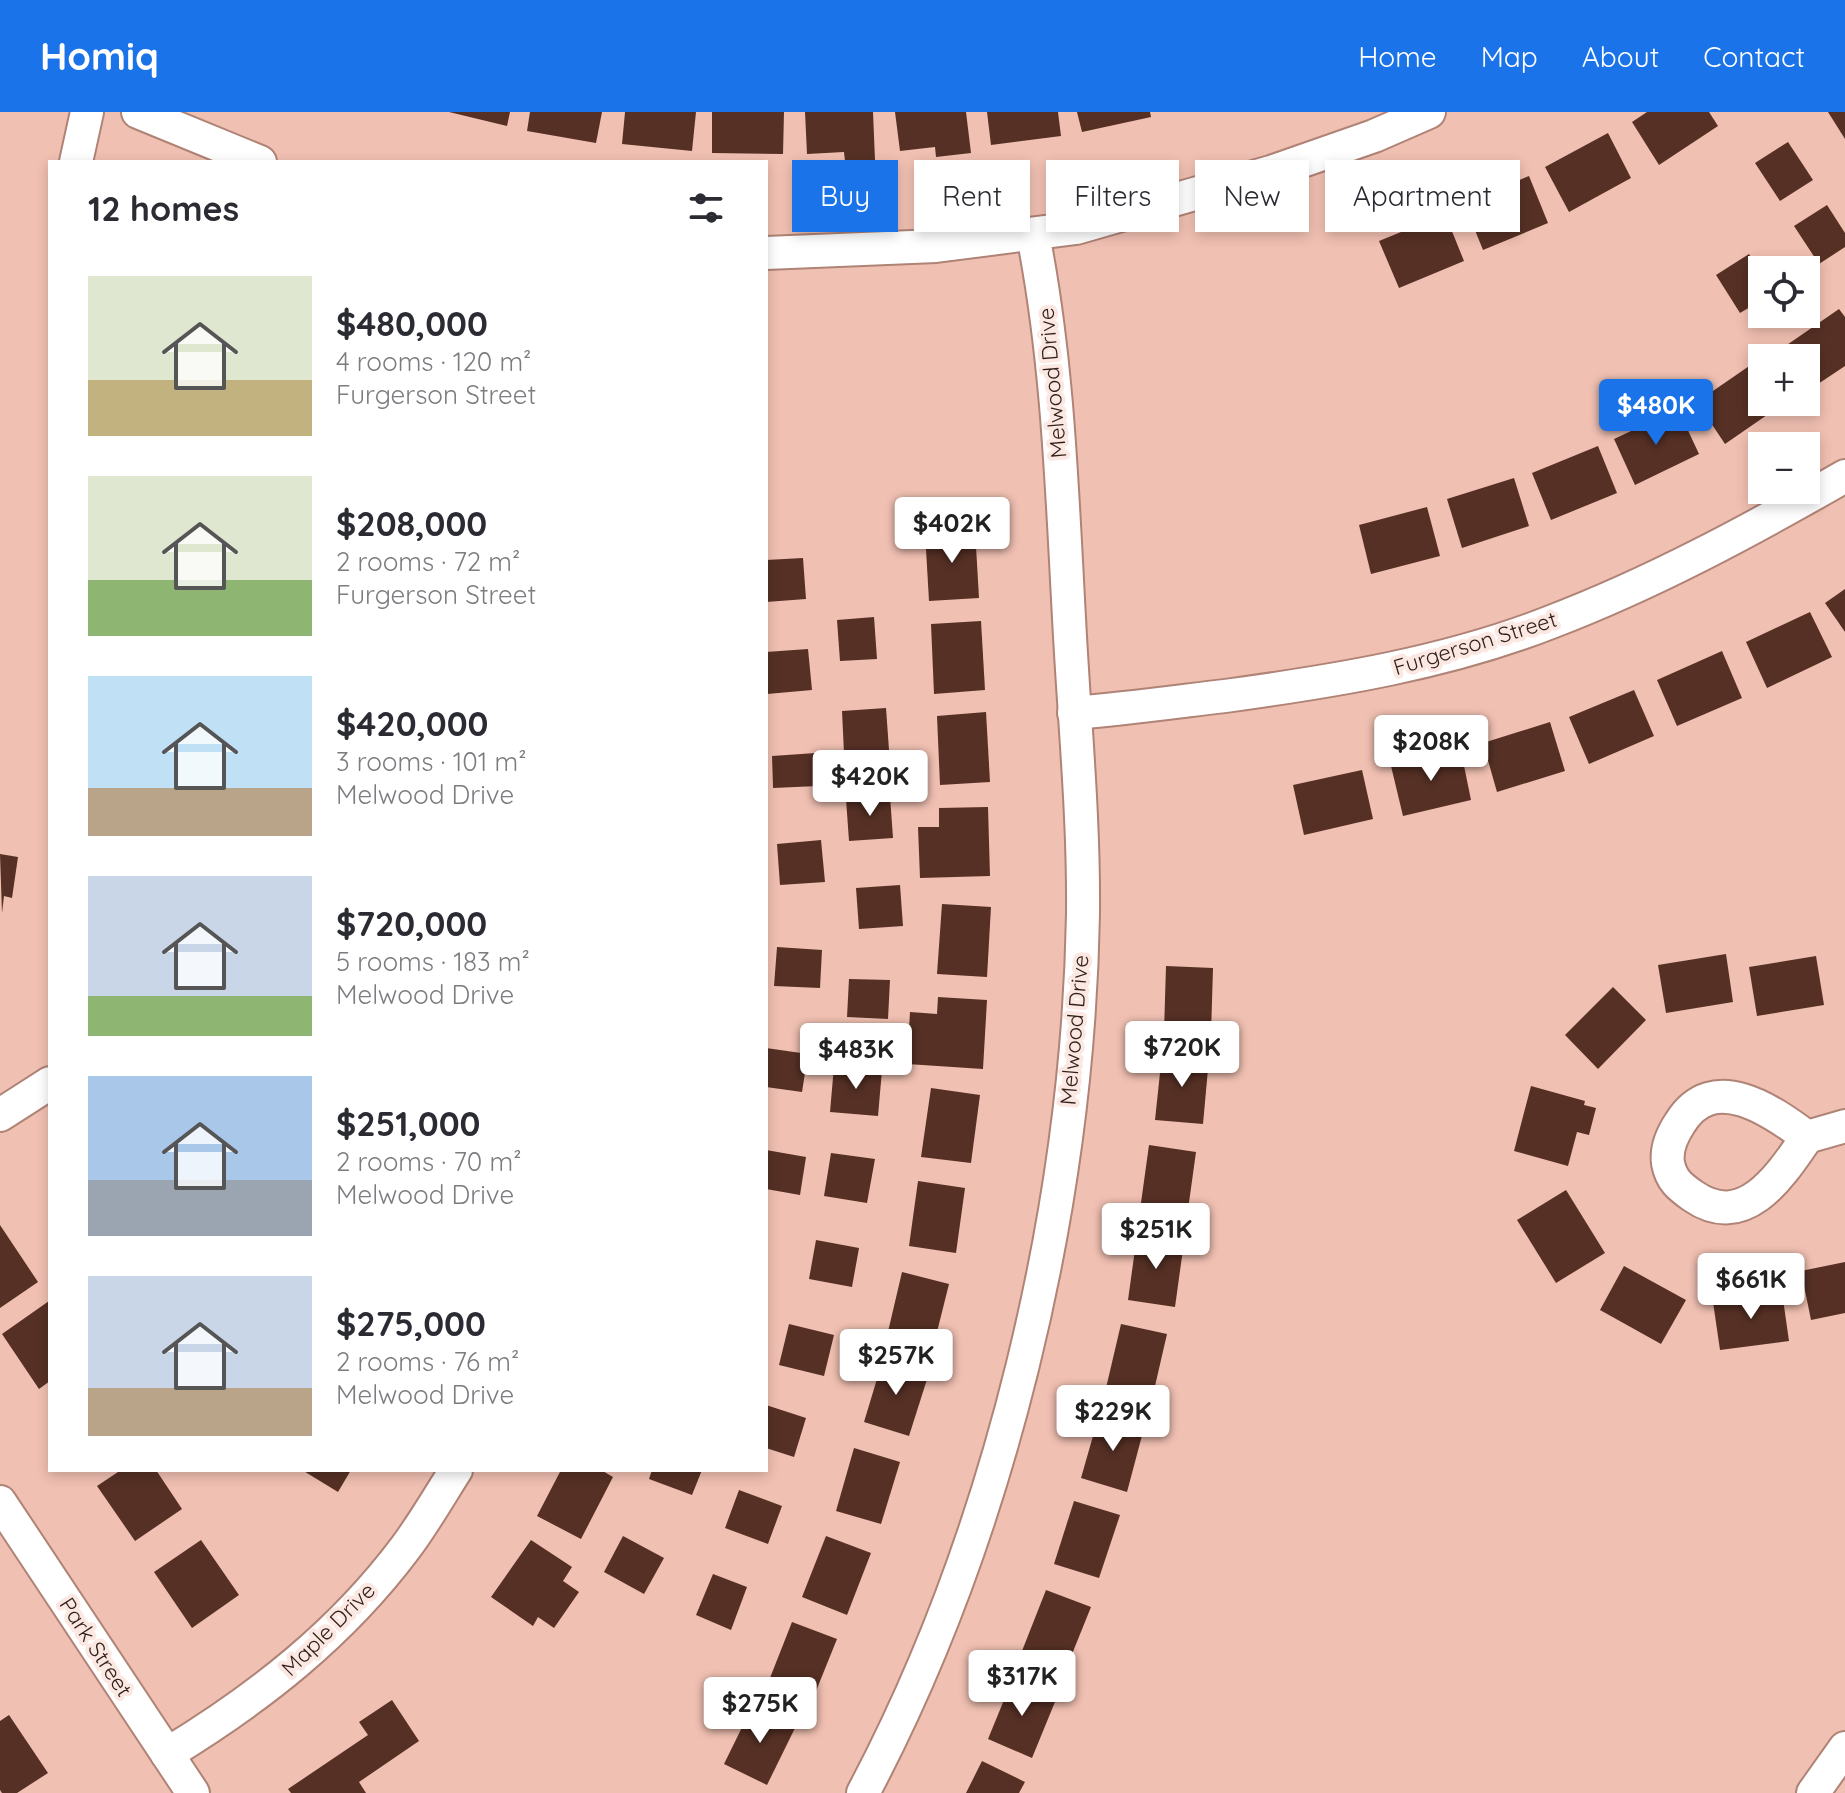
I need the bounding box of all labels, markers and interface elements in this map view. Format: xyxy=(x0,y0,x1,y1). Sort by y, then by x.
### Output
text: Homiq xyxy=(40,32,159,80)
text: Home xyxy=(1358,39,1437,74)
text: Map xyxy=(1481,39,1538,74)
text: About xyxy=(1582,39,1659,74)
text: Contact xyxy=(1703,39,1805,74)
chip: Buy xyxy=(792,160,898,232)
chip: Rent xyxy=(914,160,1030,232)
chip: Filters xyxy=(1046,160,1179,232)
chip: New xyxy=(1195,160,1309,232)
chip: Apartment xyxy=(1325,160,1520,232)
icon: filters xyxy=(684,186,728,230)
text: 12 homes xyxy=(88,187,239,230)
map controls xyxy=(1748,256,1820,504)
button: locate xyxy=(1748,256,1820,328)
text: $480,000 xyxy=(336,302,488,345)
street label: Melwood Drive xyxy=(1031,307,1073,459)
icon: home xyxy=(152,308,248,404)
button: + xyxy=(1748,344,1820,416)
text: 4 rooms · 120 m² xyxy=(336,345,531,378)
text: Furgerson Street xyxy=(336,378,536,411)
pin: $480K xyxy=(1600,379,1712,447)
text: $480K xyxy=(1617,388,1695,421)
button: − xyxy=(1748,432,1820,504)
pin: $402K xyxy=(896,497,1008,565)
text: $208,000 xyxy=(336,502,487,545)
text: $402K xyxy=(913,506,991,539)
icon: home xyxy=(152,508,248,604)
text: 2 rooms · 72 m² xyxy=(336,545,520,578)
text: Furgerson Street xyxy=(336,578,536,611)
street label: Furgerson Street xyxy=(1390,605,1560,681)
text: $420,000 xyxy=(336,702,489,745)
icon: home xyxy=(152,708,248,804)
pin: $208K xyxy=(1375,715,1487,783)
text: $208K xyxy=(1392,724,1470,757)
text: 3 rooms · 101 m² xyxy=(336,745,527,778)
pin: $420K xyxy=(814,750,926,818)
text: $420K xyxy=(831,759,909,792)
text: Melwood Drive xyxy=(336,778,514,811)
text: $720,000 xyxy=(336,902,487,945)
icon: home xyxy=(152,908,248,1004)
text: 5 rooms · 183 m² xyxy=(336,945,530,978)
street label: Melwood Drive xyxy=(1053,954,1095,1106)
text: Melwood Drive xyxy=(336,978,514,1011)
pin: $720K xyxy=(1126,1021,1238,1089)
pin: $483K xyxy=(800,1023,912,1091)
text: $720K xyxy=(1143,1030,1221,1063)
text: $483K xyxy=(818,1032,894,1065)
text: $251,000 xyxy=(336,1102,480,1145)
icon: home xyxy=(152,1108,248,1204)
text: 2 rooms · 70 m² xyxy=(336,1145,521,1178)
text: Melwood Drive xyxy=(336,1178,514,1211)
pin: $251K xyxy=(1100,1203,1212,1271)
text: $251K xyxy=(1120,1212,1192,1245)
pin: $661K xyxy=(1695,1253,1807,1321)
text: $661K xyxy=(1716,1262,1786,1295)
text: $275,000 xyxy=(336,1302,486,1345)
icon: home xyxy=(152,1308,248,1404)
pin: $257K xyxy=(840,1329,952,1397)
text: $257K xyxy=(858,1338,934,1371)
text: 2 rooms · 76 m² xyxy=(336,1345,519,1378)
text: Melwood Drive xyxy=(336,1378,514,1411)
pin: $229K xyxy=(1057,1385,1169,1453)
text: $229K xyxy=(1075,1394,1151,1427)
street label: Maple Drive xyxy=(275,1576,381,1682)
street label: Park Street xyxy=(54,1592,138,1702)
pin: $317K xyxy=(966,1650,1078,1718)
text: $317K xyxy=(987,1659,1057,1692)
pin: $275K xyxy=(704,1677,816,1745)
text: $275K xyxy=(722,1686,798,1719)

